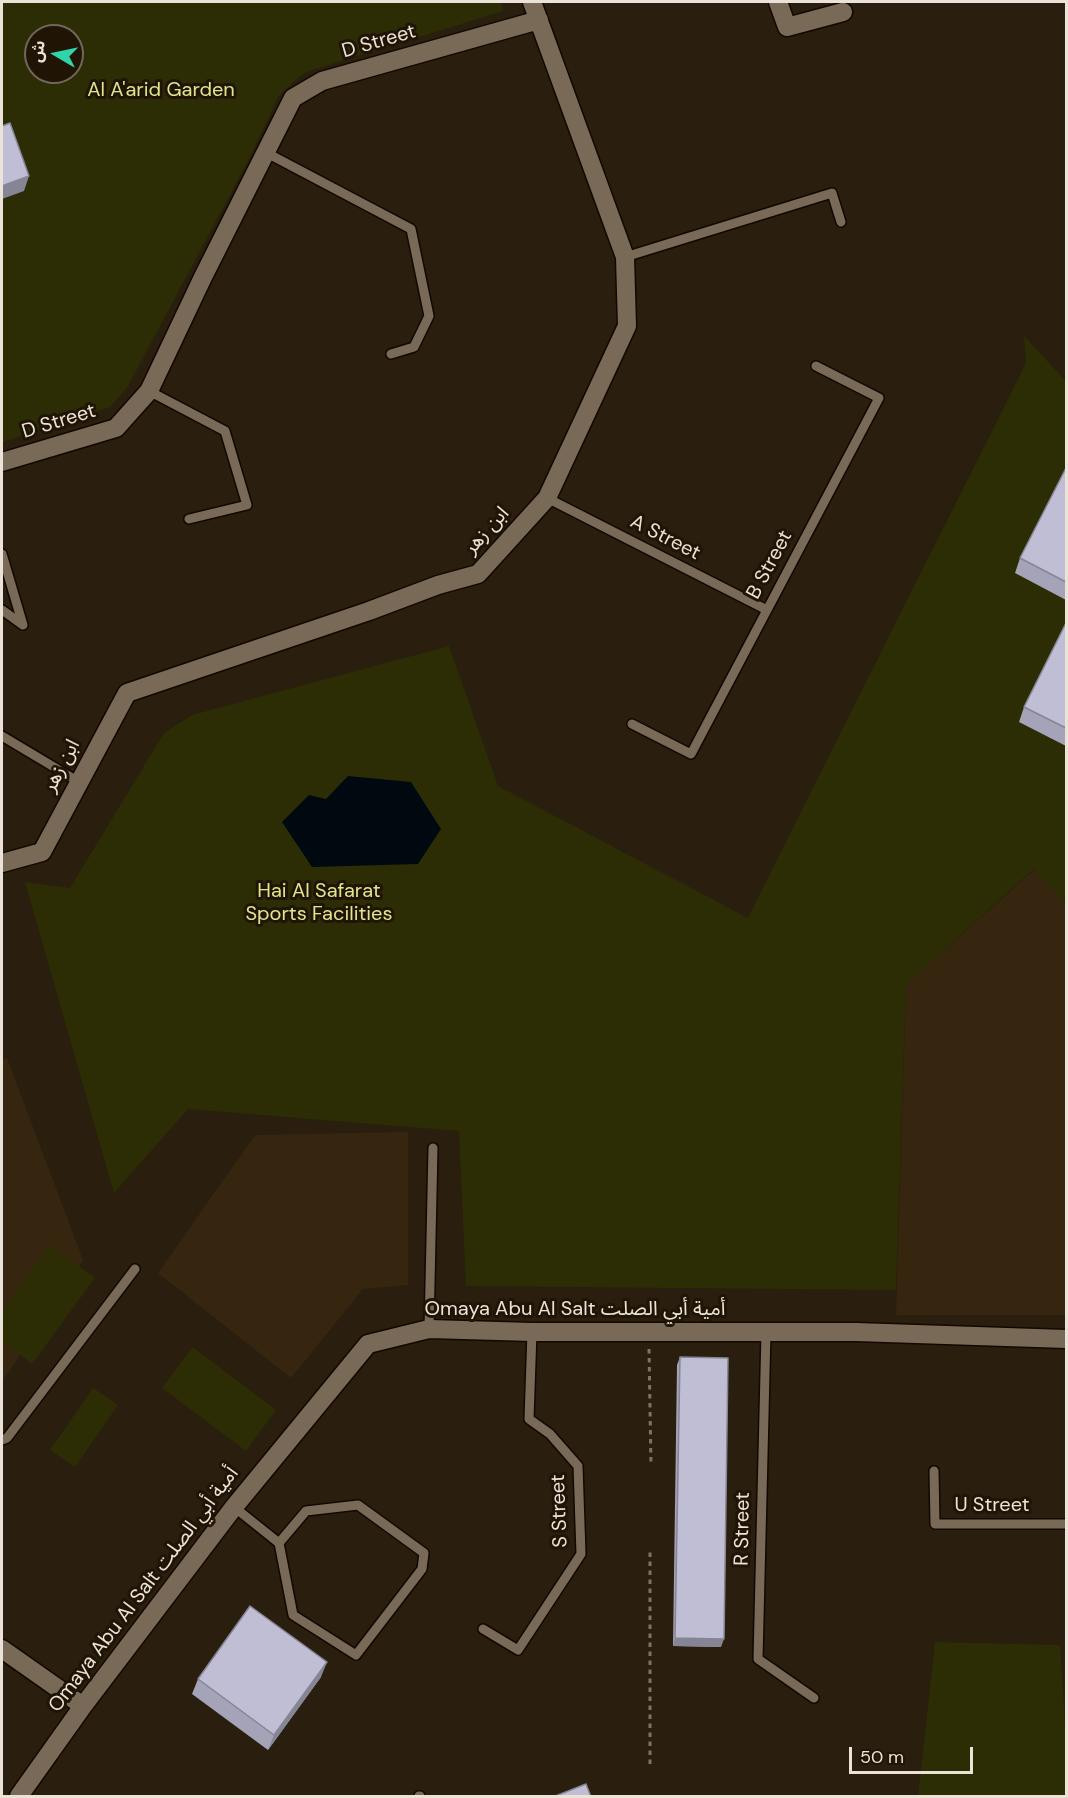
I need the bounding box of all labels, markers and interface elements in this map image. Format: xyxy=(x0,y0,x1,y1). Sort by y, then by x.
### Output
street label: D Street xyxy=(339,20,419,64)
north arrow xyxy=(24,24,84,84)
text: ش xyxy=(26,39,50,64)
park label: Al A'arid Garden xyxy=(87,79,235,103)
street label: D Street xyxy=(19,399,99,445)
street label: ابن زهر xyxy=(459,502,515,560)
street label: A Street xyxy=(626,510,704,566)
street label: B Street xyxy=(742,527,798,603)
street label: ابن زهر xyxy=(38,736,86,796)
park label: Hai Al Safarat Sports Facilities xyxy=(245,880,393,927)
street label: Omaya Abu Al Salt أمية أبي الصلت xyxy=(425,1298,725,1322)
street label: Omaya Abu Al Salt أمية أبي الصلت xyxy=(44,1463,244,1717)
street label: S Street xyxy=(547,1474,573,1548)
street label: R Street xyxy=(730,1492,756,1566)
street label: U Street xyxy=(954,1494,1030,1518)
scale bar xyxy=(852,1735,976,1773)
text: 50 m xyxy=(860,1745,904,1769)

